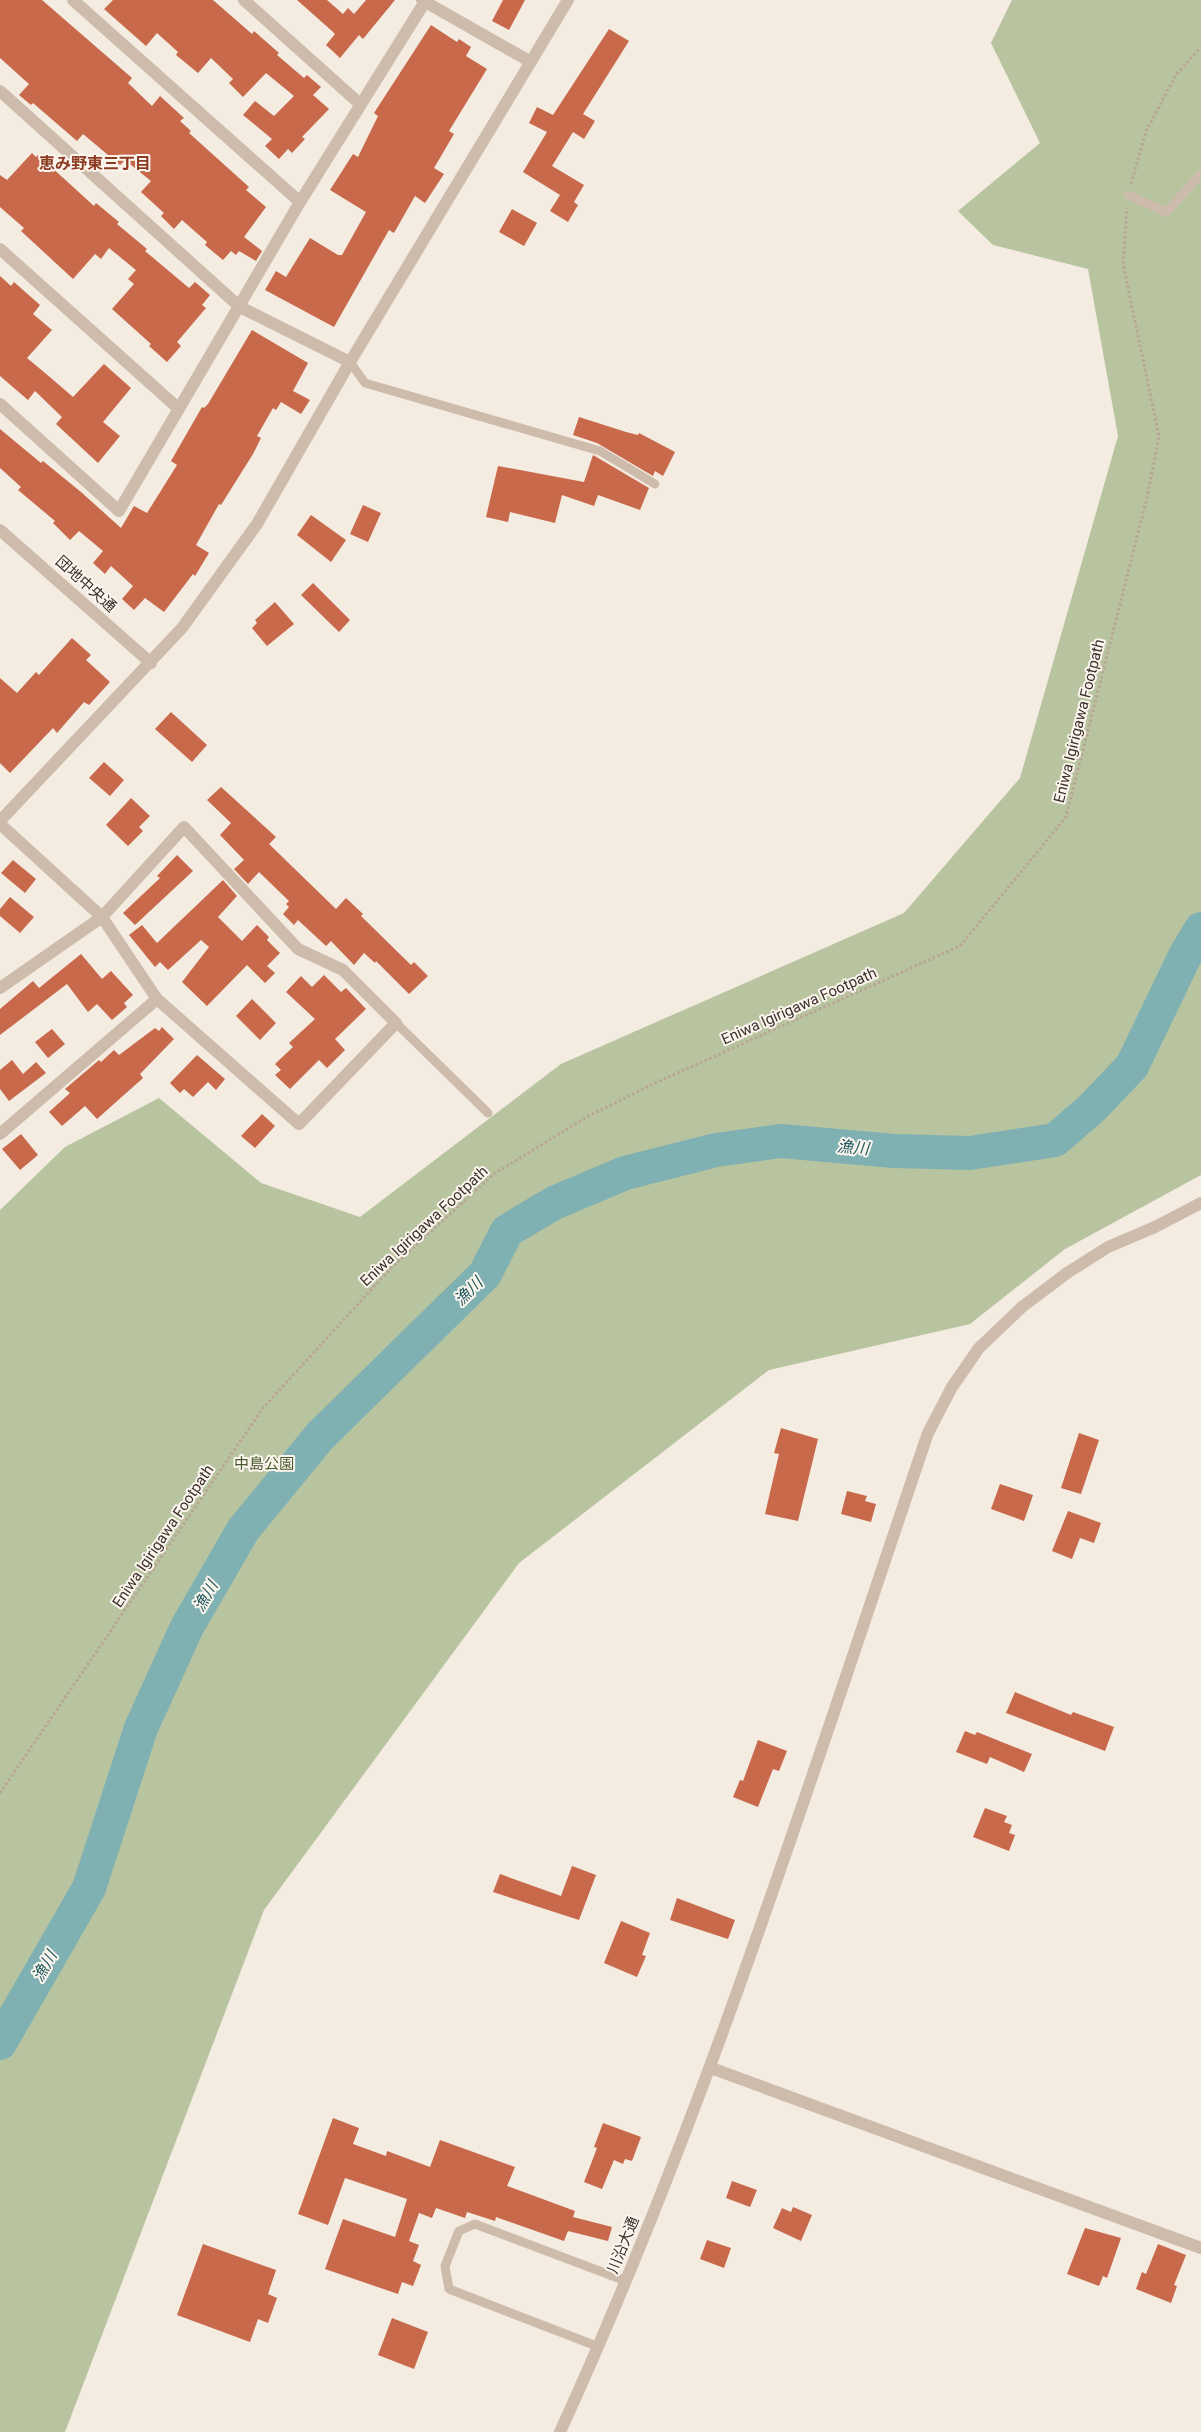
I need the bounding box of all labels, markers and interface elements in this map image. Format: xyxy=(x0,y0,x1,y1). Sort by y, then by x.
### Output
district label: 恵み野東三丁目 xyxy=(39,154,151,173)
street label: 団地中央通 xyxy=(52,552,120,616)
street label: Eniwa Igirigawa Footpath xyxy=(1050,637,1108,805)
street label: Eniwa Igirigawa Footpath xyxy=(719,964,879,1048)
water label: 漁川 xyxy=(836,1137,872,1159)
street label: Eniwa Igirigawa Footpath xyxy=(356,1162,492,1290)
water label: 漁川 xyxy=(450,1272,488,1309)
park label: 中島公園 xyxy=(234,1455,294,1473)
street label: Eniwa Igirigawa Footpath xyxy=(109,1461,217,1611)
water label: 漁川 xyxy=(189,1576,223,1615)
water label: 漁川 xyxy=(28,1946,62,1985)
street label: 川沿大通 xyxy=(603,2214,643,2276)

